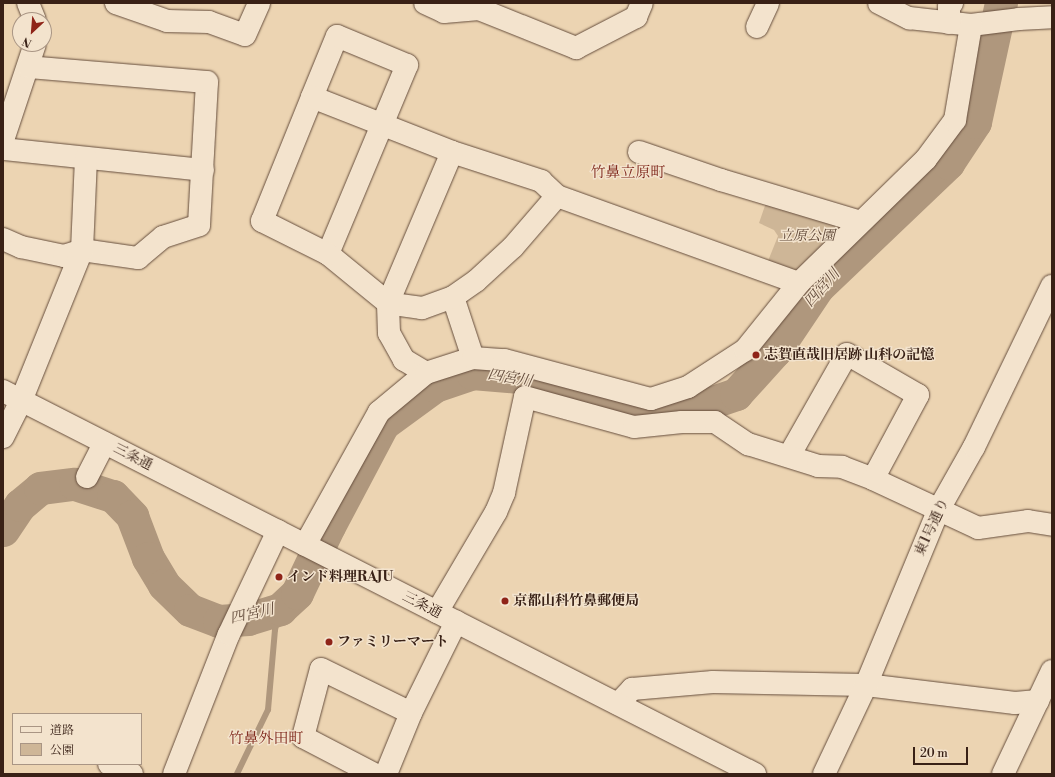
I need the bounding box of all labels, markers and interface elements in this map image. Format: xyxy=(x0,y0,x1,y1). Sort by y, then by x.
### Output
north arrow xyxy=(12,12,52,52)
text: N xyxy=(20,34,34,50)
district label: 竹鼻立原町 xyxy=(591,164,665,182)
park label: 立原公園 xyxy=(779,228,835,244)
water label: 四宮川 xyxy=(800,265,844,311)
place label: 志賀直哉旧居跡 山科の記憶 xyxy=(764,347,934,363)
marker: 志賀直哉旧居跡 山科の記憶 xyxy=(751,350,761,360)
water label: 四宮川 xyxy=(486,365,534,391)
street label: 三条通 xyxy=(110,440,156,474)
street label: 東1号通り xyxy=(911,495,953,559)
place label: インド料理RAJU xyxy=(287,569,393,585)
marker: インド料理RAJU xyxy=(274,572,284,582)
street label: 三条通 xyxy=(399,588,445,622)
place label: 京都山科竹鼻郵便局 xyxy=(513,593,639,609)
marker: 京都山科竹鼻郵便局 xyxy=(500,596,510,606)
water label: 四宮川 xyxy=(228,600,276,628)
place label: ファミリーマート xyxy=(337,634,449,650)
marker: ファミリーマート xyxy=(324,637,334,647)
legend xyxy=(12,713,142,765)
text: 道路 xyxy=(50,723,74,738)
district label: 竹鼻外田町 xyxy=(229,730,303,748)
scale bar xyxy=(915,739,970,765)
text: 公園 xyxy=(50,743,74,758)
text: 20 m xyxy=(920,746,948,761)

